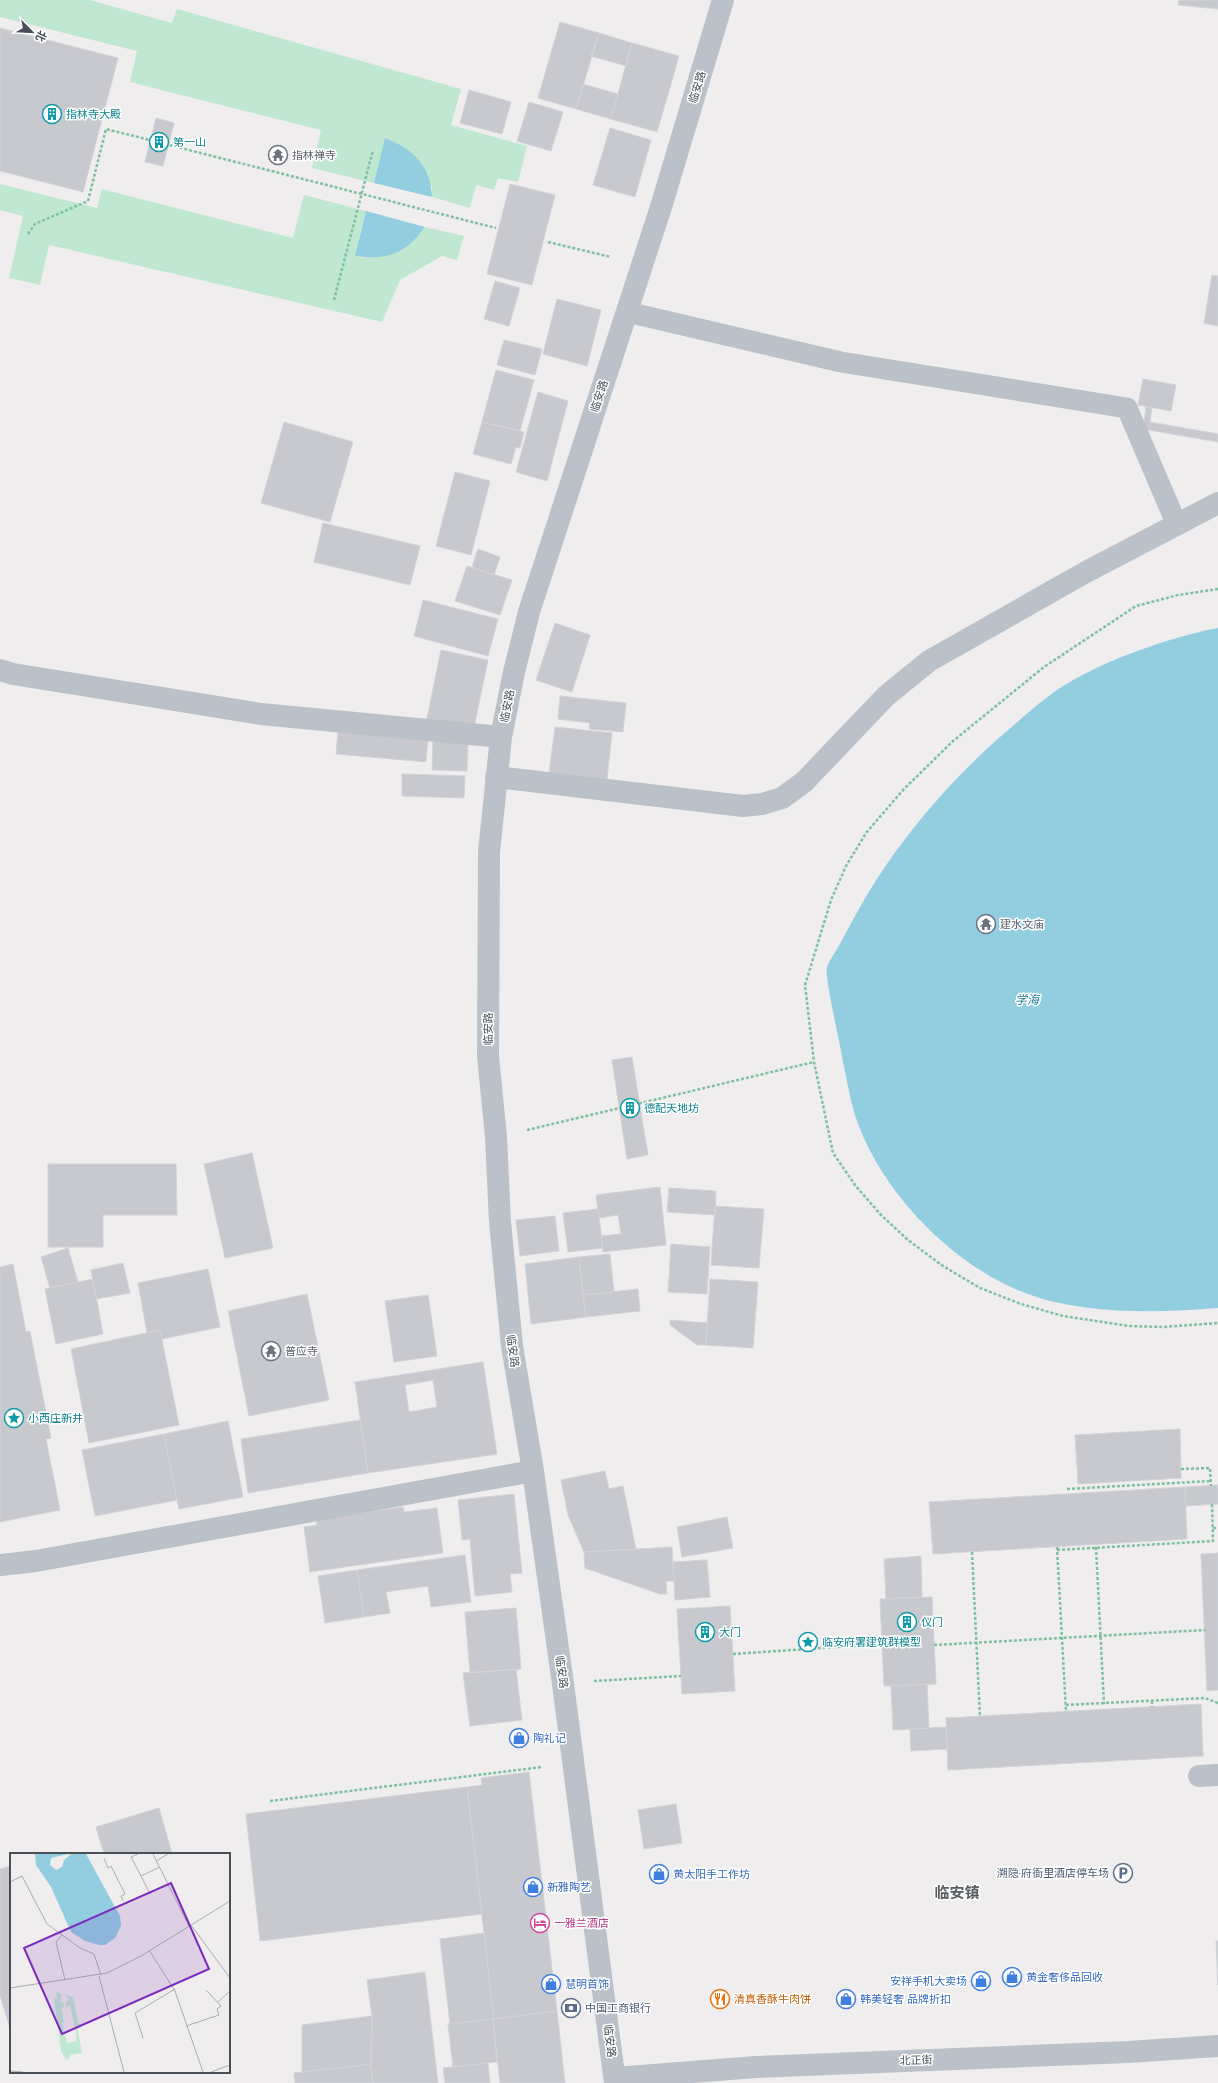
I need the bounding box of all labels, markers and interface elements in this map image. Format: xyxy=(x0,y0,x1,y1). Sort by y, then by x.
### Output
north arrow xyxy=(12,12,52,52)
text: 北 xyxy=(33,28,50,44)
street label: 临安路 xyxy=(685,69,709,105)
building icon: 指林寺大殿 xyxy=(41,103,63,125)
place label: 指林寺大殿 xyxy=(66,107,121,121)
building icon: 第一山 xyxy=(148,131,170,153)
place label: 第一山 xyxy=(173,135,206,149)
temple icon: 指林禅寺 xyxy=(267,144,289,166)
place label: 指林禅寺 xyxy=(292,148,336,162)
street label: 临安路 xyxy=(587,378,611,414)
street label: 临安路 xyxy=(497,688,517,724)
temple icon: 建水文庙 xyxy=(975,913,997,935)
place label: 建水文庙 xyxy=(1000,917,1044,931)
water label: 学海 xyxy=(1015,992,1041,1007)
street label: 临安路 xyxy=(481,1013,495,1046)
building icon: 德配天地坊 xyxy=(619,1097,641,1119)
place label: 德配天地坊 xyxy=(644,1101,699,1115)
street label: 临安路 xyxy=(504,1334,522,1368)
temple icon: 普应寺 xyxy=(260,1340,282,1362)
place label: 普应寺 xyxy=(285,1344,318,1358)
place icon: 小西庄新井 xyxy=(3,1407,25,1429)
place label: 小西庄新井 xyxy=(28,1411,83,1425)
building icon: 仪门 xyxy=(896,1611,918,1633)
place label: 仪门 xyxy=(921,1615,943,1629)
building icon: 大门 xyxy=(694,1621,716,1643)
place label: 大门 xyxy=(719,1625,741,1639)
place icon: 临安府署建筑群模型 xyxy=(797,1631,819,1653)
place label: 临安府署建筑群模型 xyxy=(822,1635,921,1649)
street label: 临安路 xyxy=(553,1655,571,1689)
shop icon: 陶礼记 xyxy=(508,1727,530,1749)
place label: 陶礼记 xyxy=(533,1731,566,1745)
inset map xyxy=(10,1853,230,2073)
parking icon: 溯隐·府衙里酒店停车场 xyxy=(1112,1862,1134,1884)
shop icon: 黄太阳手工作坊 xyxy=(648,1863,670,1885)
place label: 溯隐·府衙里酒店停车场 xyxy=(997,1866,1109,1880)
place label: 黄太阳手工作坊 xyxy=(673,1867,750,1881)
shop icon: 新雅陶艺 xyxy=(522,1876,544,1898)
place label: 新雅陶艺 xyxy=(547,1880,591,1894)
district label: 临安镇 xyxy=(934,1883,980,1902)
hotel icon: 一雅兰酒店 xyxy=(529,1912,551,1934)
place label: 一雅兰酒店 xyxy=(554,1916,609,1930)
shop icon: 黄金奢侈品回收 xyxy=(1001,1966,1023,1988)
shop icon: 安祥手机大卖场 xyxy=(970,1970,992,1992)
place label: 黄金奢侈品回收 xyxy=(1026,1970,1103,1984)
shop icon: 慧明首饰 xyxy=(540,1973,562,1995)
place label: 安祥手机大卖场 xyxy=(890,1974,967,1988)
place label: 慧明首饰 xyxy=(565,1977,609,1991)
restaurant icon: 清真香酥牛肉饼 xyxy=(709,1988,731,2010)
shop icon: 韩美轻奢 品牌折扣 xyxy=(835,1988,857,2010)
place label: 清真香酥牛肉饼 xyxy=(734,1992,811,2006)
place label: 韩美轻奢 品牌折扣 xyxy=(860,1992,951,2006)
bank icon: 中国工商银行 xyxy=(560,1997,582,2019)
place label: 中国工商银行 xyxy=(585,2001,651,2015)
street label: 临安路 xyxy=(601,2024,619,2058)
street label: 北正街 xyxy=(899,2052,933,2068)

